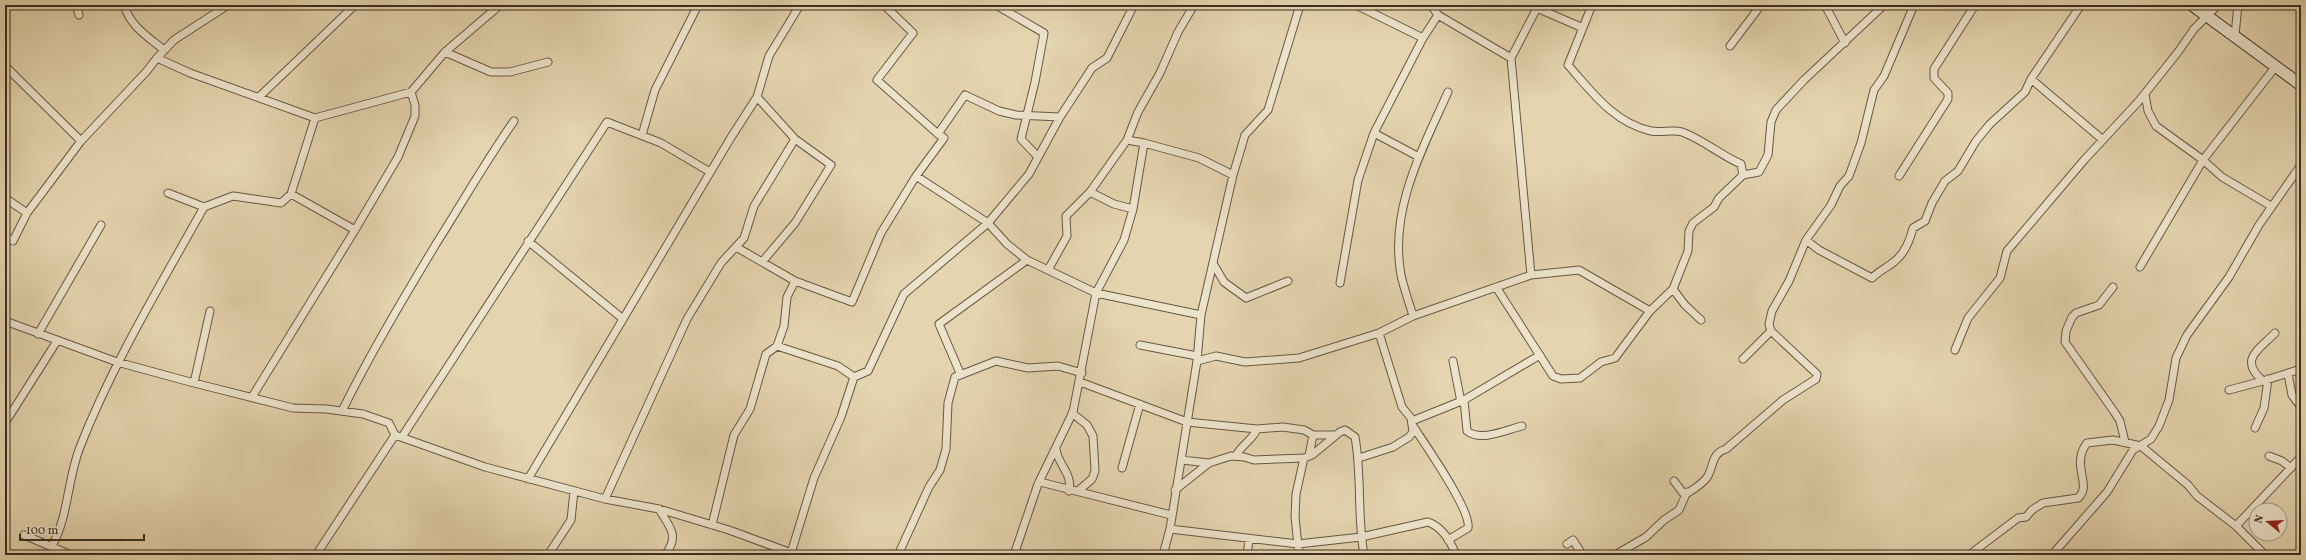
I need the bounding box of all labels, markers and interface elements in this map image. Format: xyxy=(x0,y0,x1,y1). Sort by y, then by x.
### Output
north arrow xyxy=(2248,502,2288,542)
text: N xyxy=(2252,513,2268,525)
scale bar xyxy=(20,516,144,542)
text: 100 m xyxy=(26,523,59,539)

